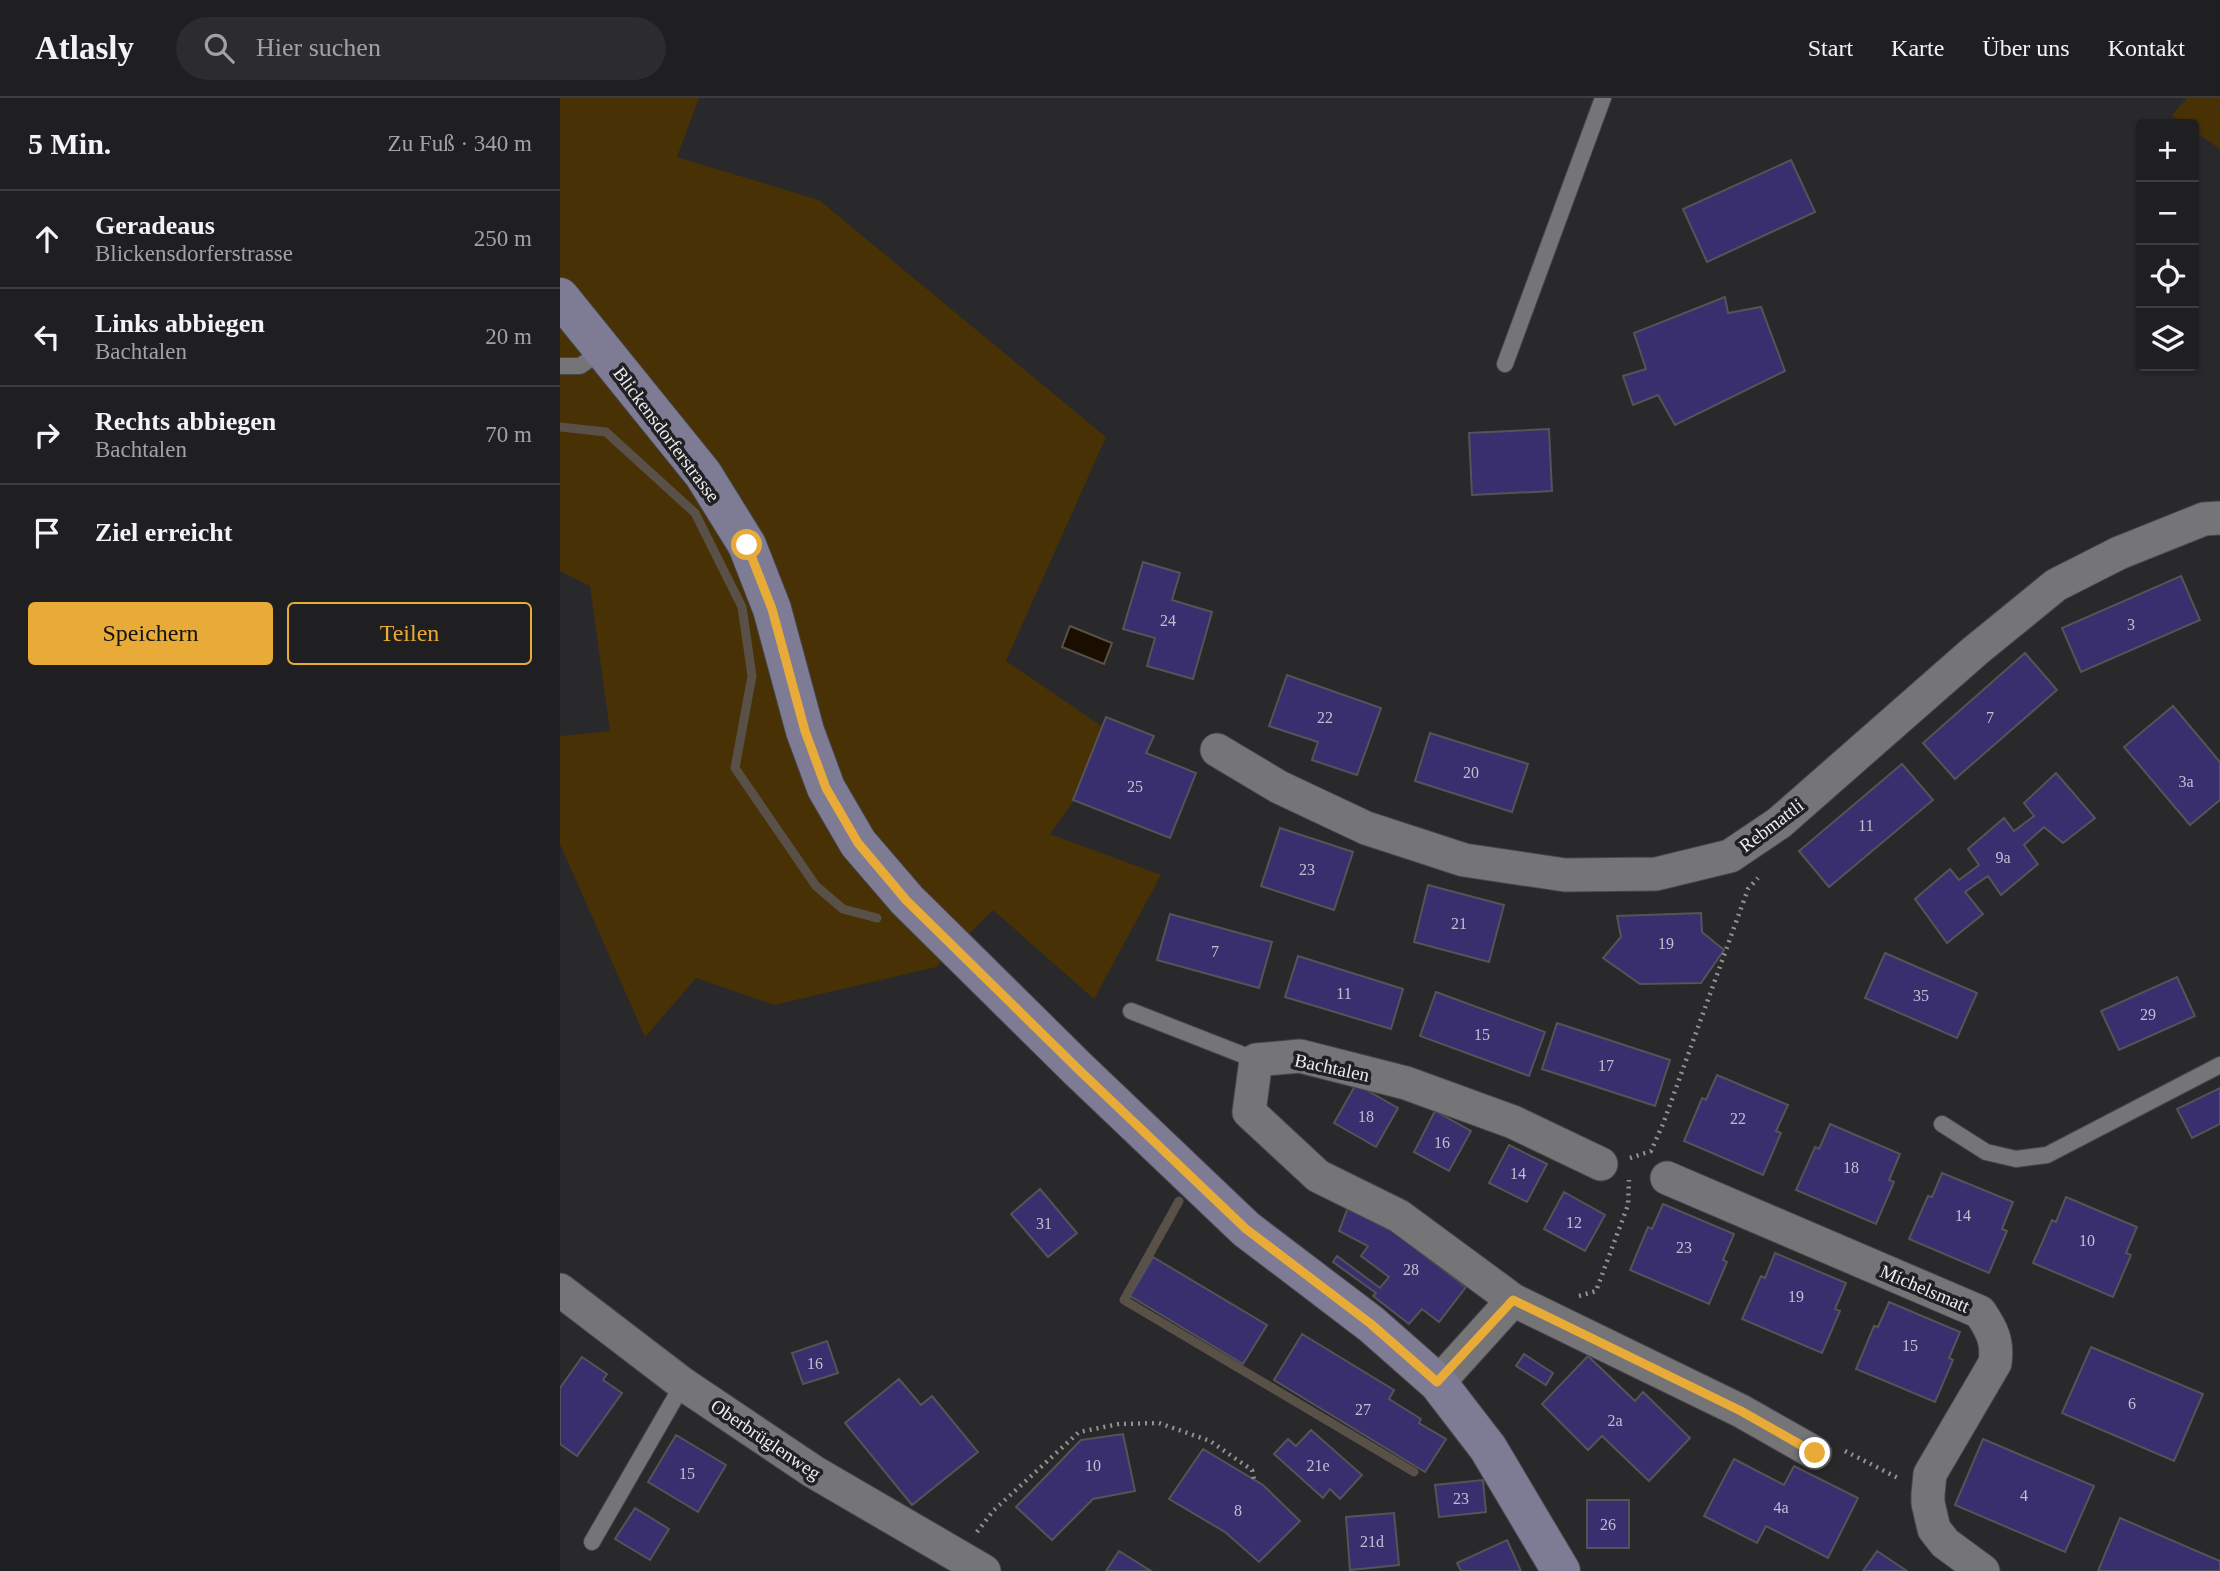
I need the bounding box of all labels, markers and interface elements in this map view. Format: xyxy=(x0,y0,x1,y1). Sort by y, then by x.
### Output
search box xyxy=(176,17,666,80)
icon: search xyxy=(200,29,238,67)
text: Atlasly xyxy=(35,30,134,66)
text: Hier suchen xyxy=(256,33,381,62)
text: Start xyxy=(1808,35,1853,61)
text: Karte xyxy=(1891,35,1944,61)
text: Über uns xyxy=(1982,35,2070,61)
text: Kontakt xyxy=(2108,35,2185,61)
map controls xyxy=(2136,119,2199,371)
button: + xyxy=(2136,119,2199,182)
text: 5 Min. xyxy=(28,127,111,160)
text: Zu Fuß · 340 m xyxy=(388,131,532,156)
button: − xyxy=(2136,182,2199,245)
text: Geradeaus xyxy=(95,211,215,240)
icon: ahead xyxy=(28,220,66,258)
text: 250 m xyxy=(474,226,532,251)
text: Blickensdorferstrasse xyxy=(95,241,293,266)
button: locate xyxy=(2136,245,2199,308)
button: layers xyxy=(2136,308,2199,371)
text: Links abbiegen xyxy=(95,309,265,338)
icon: left xyxy=(28,318,66,356)
text: 20 m xyxy=(485,324,532,349)
text: Bachtalen xyxy=(95,339,187,364)
street label: Blickensdorferstrasse xyxy=(609,363,724,506)
text: Rechts abbiegen xyxy=(95,407,276,436)
icon: right xyxy=(28,416,66,454)
text: 70 m xyxy=(485,422,532,447)
text: Bachtalen xyxy=(95,437,187,462)
icon: arrive xyxy=(28,514,66,552)
text: Ziel erreicht xyxy=(95,518,232,547)
route start xyxy=(731,529,762,560)
button: Speichern xyxy=(28,602,273,665)
button: Teilen xyxy=(287,602,532,665)
house number: 24 xyxy=(1160,612,1176,629)
house number: 3 xyxy=(2127,616,2135,633)
house number: 22 xyxy=(1317,709,1333,726)
house number: 7 xyxy=(1986,709,1994,726)
house number: 20 xyxy=(1463,764,1479,781)
house number: 3a xyxy=(2178,773,2194,790)
house number: 25 xyxy=(1127,778,1143,795)
street label: Rebmattli xyxy=(1735,794,1808,856)
house number: 11 xyxy=(1858,817,1874,834)
house number: 9a xyxy=(1995,849,2011,866)
house number: 23 xyxy=(1299,861,1315,878)
house number: 21 xyxy=(1451,915,1467,932)
house number: 19 xyxy=(1658,935,1674,952)
house number: 7 xyxy=(1211,943,1219,960)
house number: 11 xyxy=(1336,985,1352,1002)
house number: 35 xyxy=(1913,987,1929,1004)
house number: 29 xyxy=(2140,1006,2156,1023)
house number: 15 xyxy=(1474,1026,1490,1043)
street label: Bachtalen xyxy=(1293,1049,1372,1086)
house number: 17 xyxy=(1598,1057,1614,1074)
house number: 18 xyxy=(1358,1108,1374,1125)
house number: 22 xyxy=(1730,1110,1746,1127)
house number: 16 xyxy=(1434,1134,1450,1151)
house number: 18 xyxy=(1843,1159,1859,1176)
house number: 14 xyxy=(1510,1165,1526,1182)
house number: 14 xyxy=(1955,1207,1971,1224)
house number: 12 xyxy=(1566,1214,1582,1231)
house number: 31 xyxy=(1036,1215,1052,1232)
house number: 10 xyxy=(2079,1232,2095,1249)
house number: 23 xyxy=(1676,1239,1692,1256)
street label: Michelsmatt xyxy=(1877,1260,1973,1317)
house number: 28 xyxy=(1403,1261,1419,1278)
house number: 19 xyxy=(1788,1288,1804,1305)
house number: 15 xyxy=(1902,1337,1918,1354)
house number: 16 xyxy=(807,1355,823,1372)
street label: Oberbrüglenweg xyxy=(707,1395,825,1484)
house number: 6 xyxy=(2128,1395,2136,1412)
house number: 27 xyxy=(1355,1401,1371,1418)
house number: 2a xyxy=(1607,1412,1623,1429)
route end xyxy=(1799,1437,1830,1468)
house number: 10 xyxy=(1085,1457,1101,1474)
house number: 21e xyxy=(1306,1457,1330,1474)
house number: 15 xyxy=(679,1465,695,1482)
house number: 4 xyxy=(2020,1487,2028,1504)
house number: 23 xyxy=(1453,1490,1469,1507)
house number: 4a xyxy=(1773,1499,1789,1516)
house number: 8 xyxy=(1234,1502,1242,1519)
house number: 26 xyxy=(1600,1516,1616,1533)
house number: 21d xyxy=(1360,1533,1384,1550)

